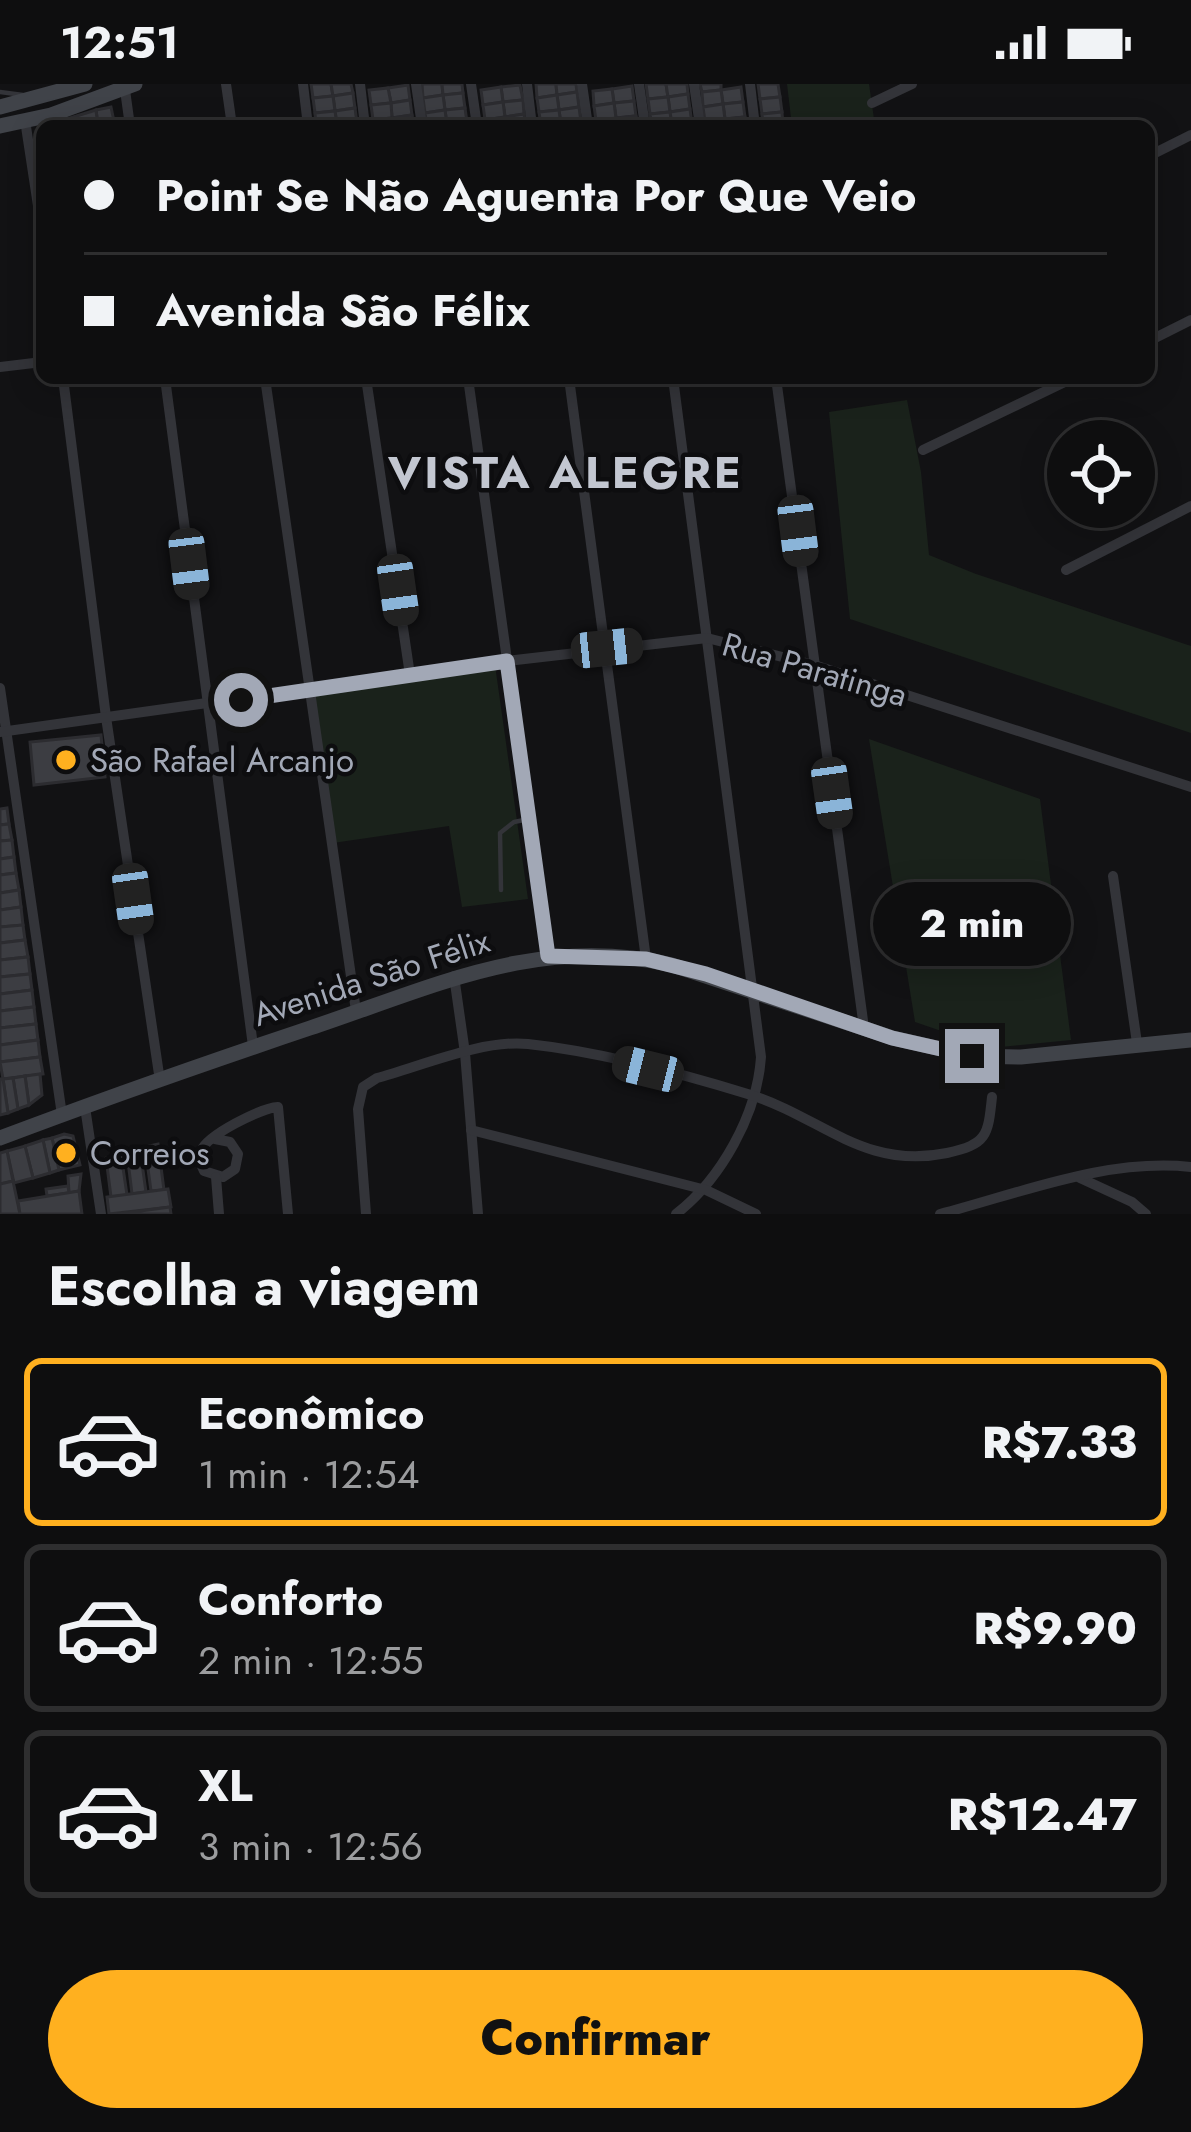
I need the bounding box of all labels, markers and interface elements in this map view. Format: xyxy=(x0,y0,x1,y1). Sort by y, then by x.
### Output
text: 12:51 xyxy=(60,10,179,75)
text: Point Se Não Aguenta Por Que Veio xyxy=(156,163,917,228)
text: Avenida São Félix xyxy=(156,278,530,343)
map controls xyxy=(1047,420,1155,528)
button: locate xyxy=(1047,420,1155,528)
district label: VISTA ALEGRE xyxy=(387,440,744,505)
car xyxy=(776,493,820,569)
car xyxy=(167,526,211,602)
car xyxy=(375,552,421,628)
street label: Rua Paratinga xyxy=(717,621,913,718)
car xyxy=(569,626,645,670)
route start xyxy=(214,673,268,727)
place label: São Rafael Arcanjo xyxy=(90,737,354,784)
marker: São Rafael Arcanjo xyxy=(53,747,79,773)
car xyxy=(809,755,855,831)
car xyxy=(110,861,156,937)
callout: 2 min xyxy=(873,882,1071,966)
text: 2 min xyxy=(920,895,1024,952)
street label: Avenida São Félix xyxy=(247,917,496,1038)
route end xyxy=(945,1029,999,1083)
car xyxy=(609,1043,687,1095)
place label: Correios xyxy=(90,1130,210,1177)
marker: Correios xyxy=(53,1140,79,1166)
text: Escolha a viagem xyxy=(48,1247,480,1325)
text: Econômico xyxy=(198,1381,424,1446)
icon: car xyxy=(54,1388,162,1496)
text: R$7.33 xyxy=(982,1410,1137,1475)
text: 1 min · 12:54 xyxy=(198,1446,420,1503)
text: Conforto xyxy=(198,1567,383,1632)
icon: car xyxy=(54,1574,162,1682)
text: R$9.90 xyxy=(973,1596,1137,1661)
text: 2 min · 12:55 xyxy=(198,1632,423,1689)
text: XL xyxy=(198,1753,253,1818)
icon: car xyxy=(54,1760,162,1868)
text: R$12.47 xyxy=(948,1782,1137,1847)
text: 3 min · 12:56 xyxy=(198,1818,423,1875)
button: Confirmar xyxy=(48,1970,1143,2108)

